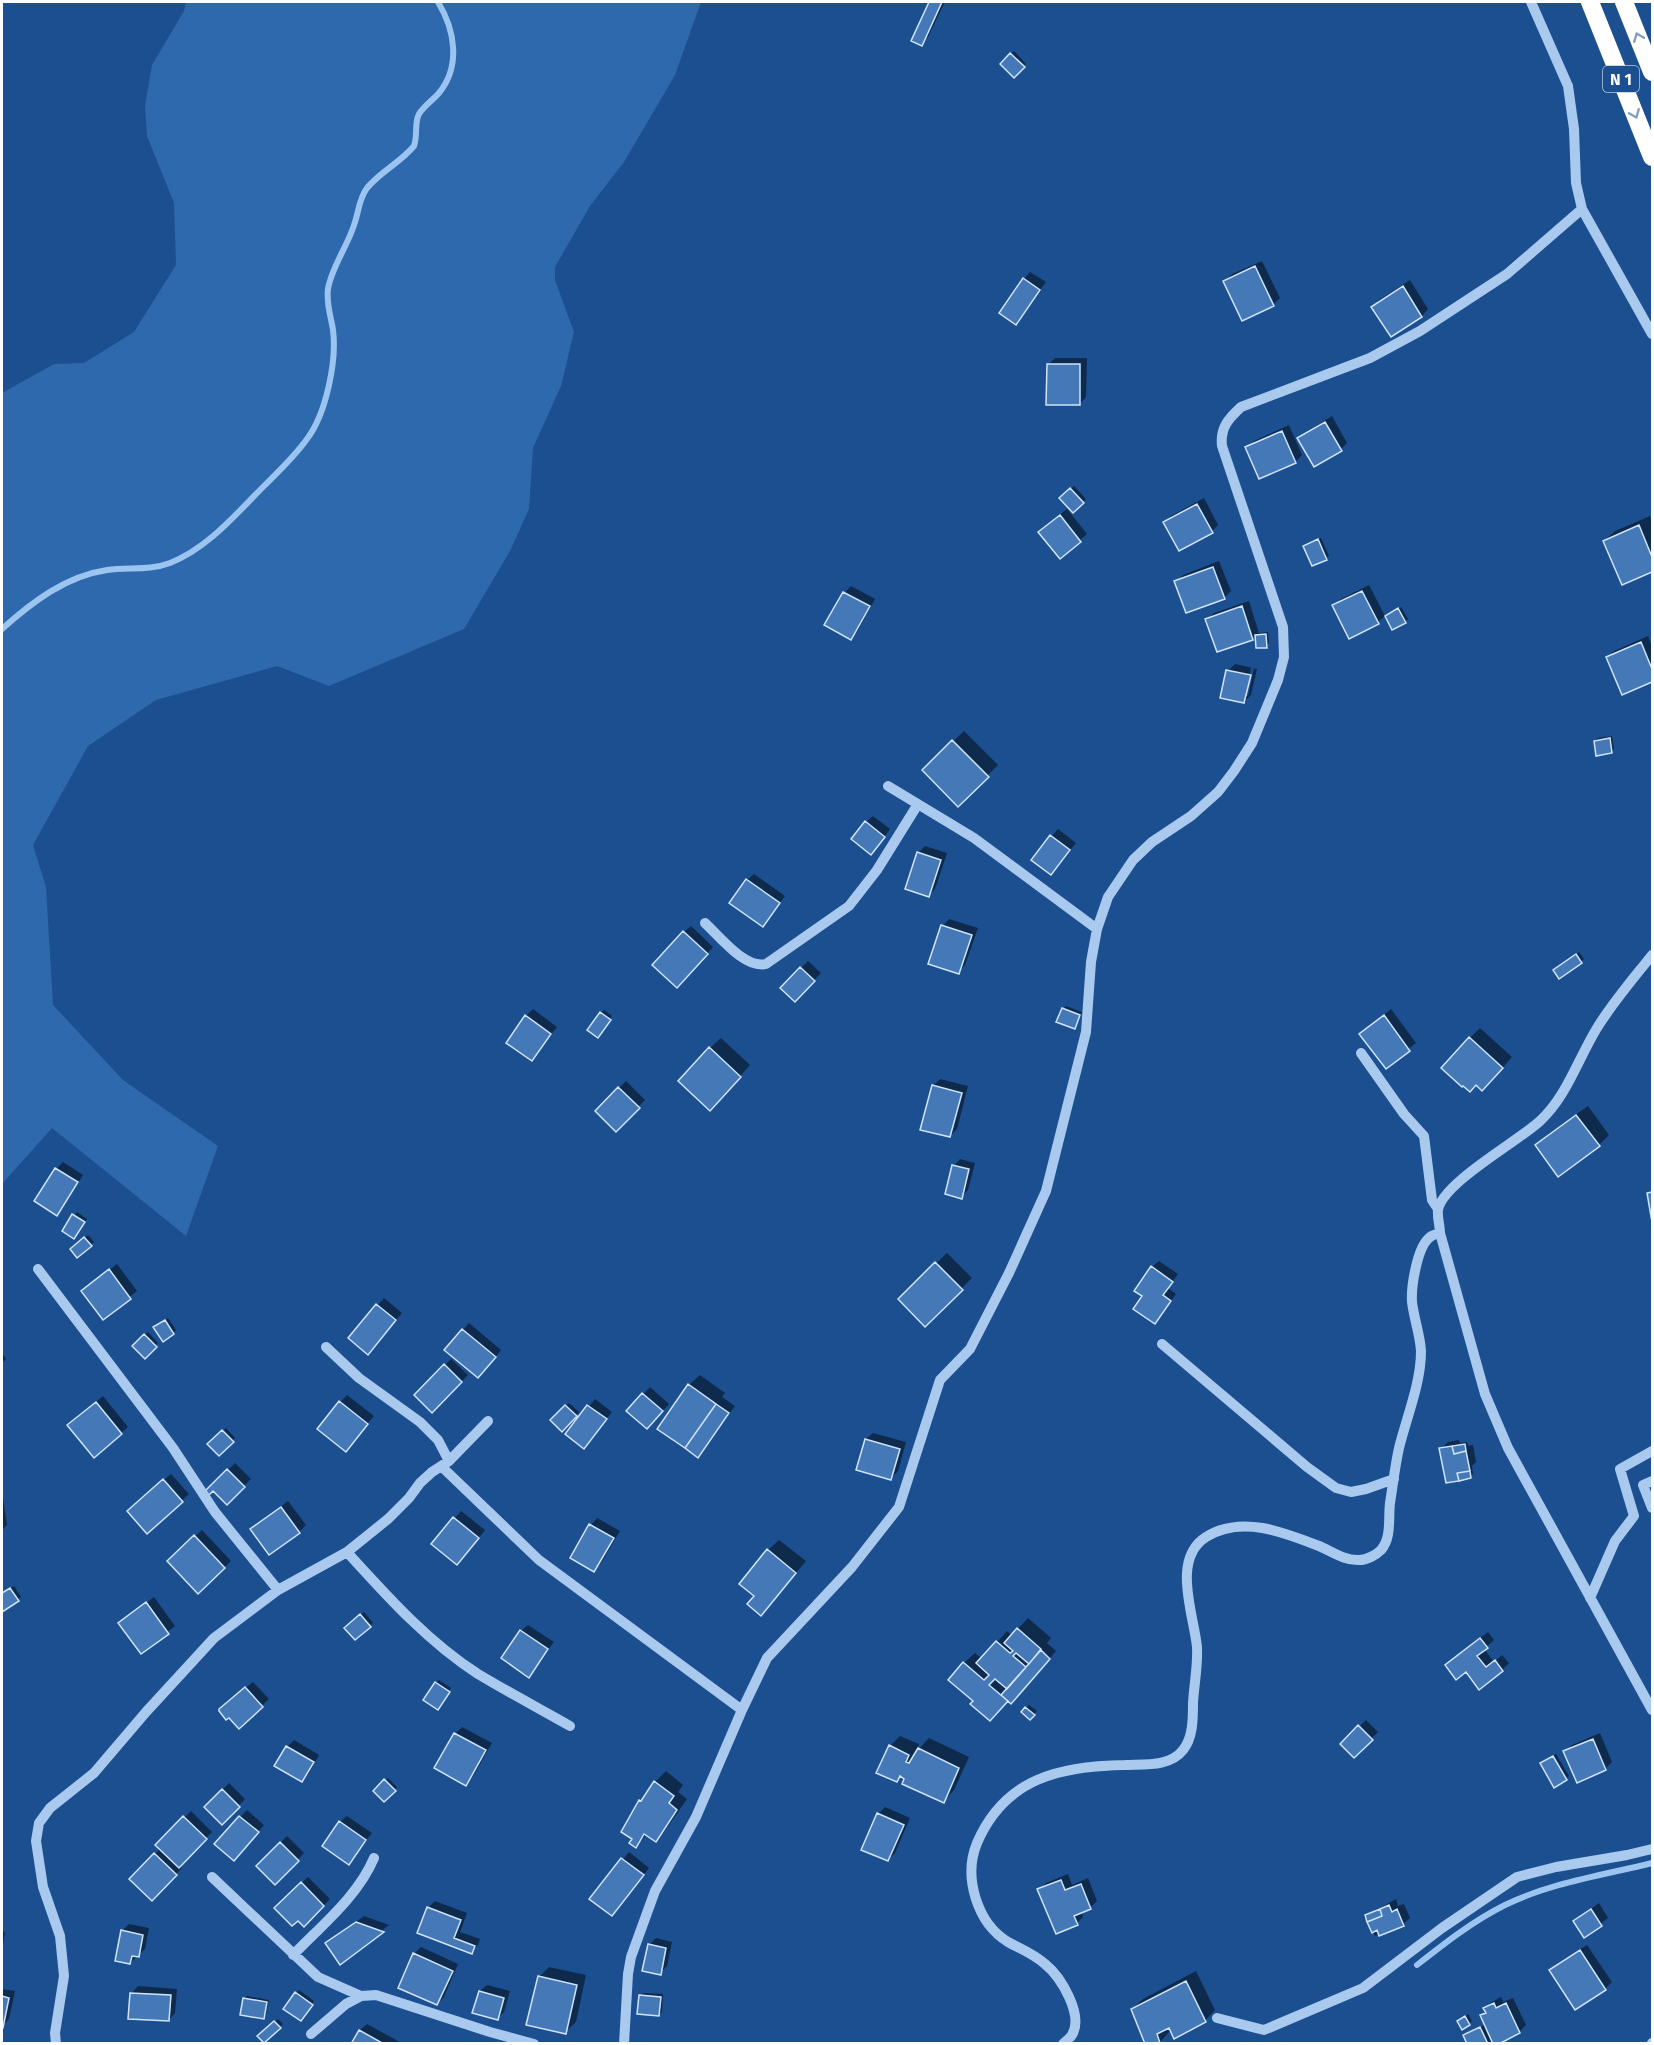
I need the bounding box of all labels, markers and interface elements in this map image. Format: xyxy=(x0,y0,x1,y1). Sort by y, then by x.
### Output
one-way arrow xyxy=(1633,32,1645,43)
road number: N 1 xyxy=(1603,66,1639,92)
one-way arrow xyxy=(1628,108,1640,119)

